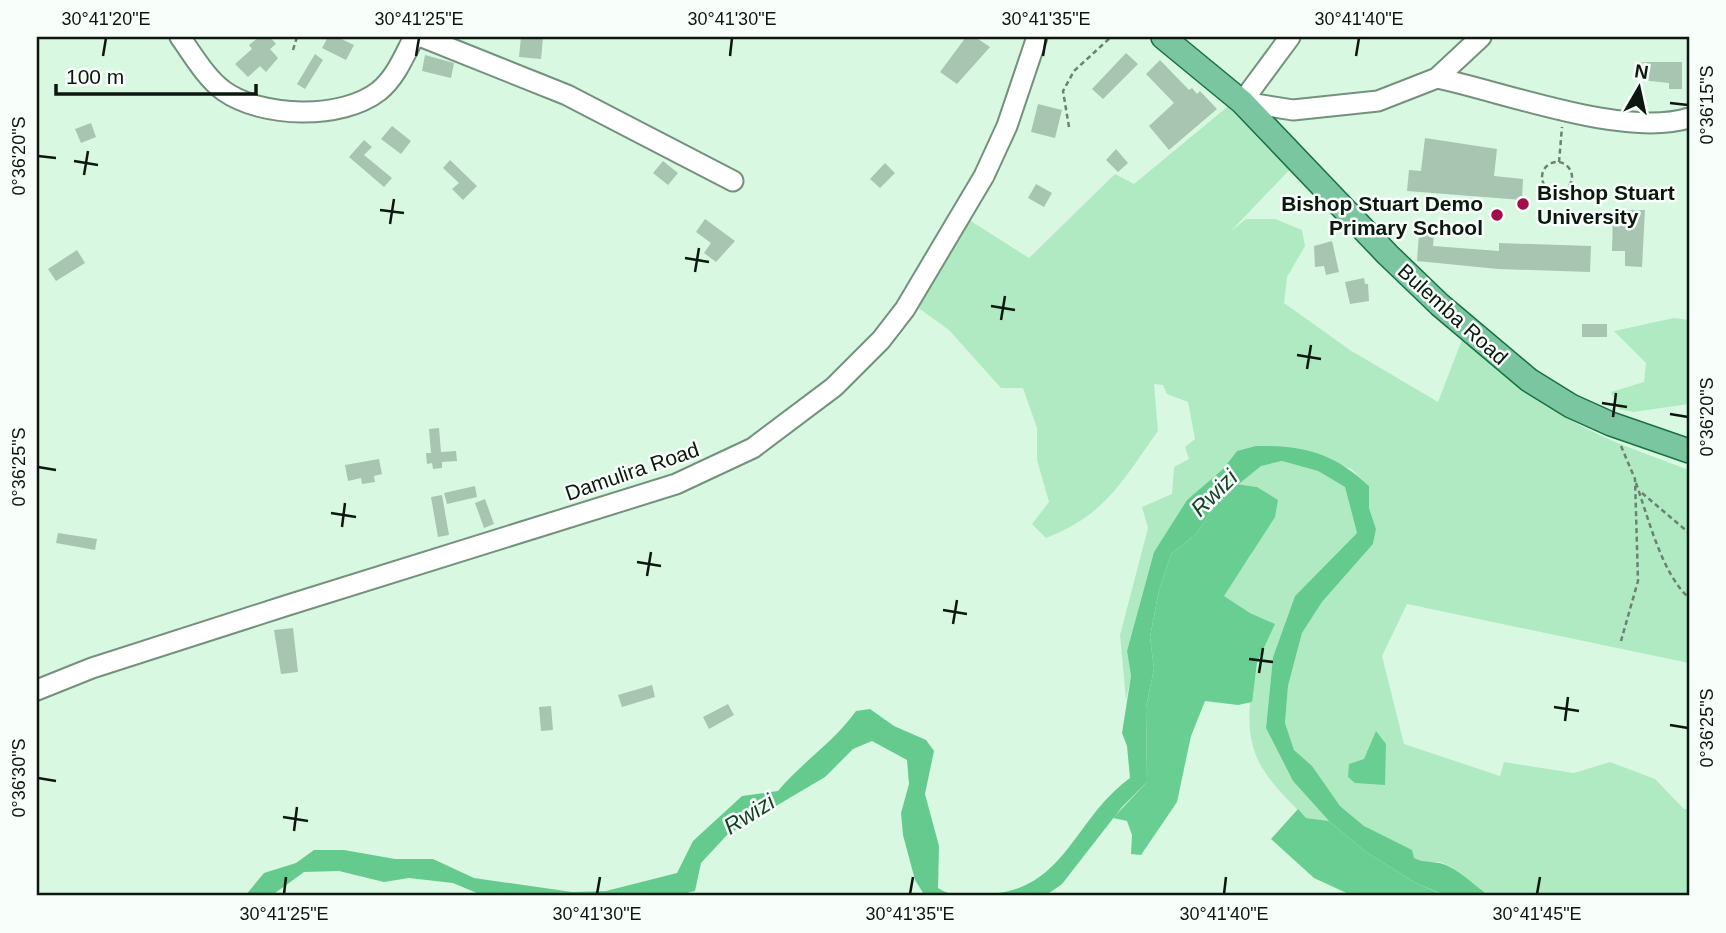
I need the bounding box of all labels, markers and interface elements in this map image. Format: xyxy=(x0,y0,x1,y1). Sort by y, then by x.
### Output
text: 30°41'20"E xyxy=(61,9,151,29)
text: 30°41'25"E xyxy=(374,9,464,29)
text: 30°41'30"E xyxy=(687,9,777,29)
text: 30°41'35"E xyxy=(1001,9,1091,29)
text: 30°41'40"E xyxy=(1314,9,1404,29)
scale bar xyxy=(56,52,256,96)
north arrow xyxy=(1604,52,1674,122)
text: N xyxy=(1633,60,1650,83)
text: 100 m xyxy=(66,65,124,88)
text: 0°36'15"S xyxy=(1697,65,1717,145)
text: 0°36'20"S xyxy=(9,116,29,196)
place label: Bishop Stuart University xyxy=(1537,181,1675,228)
place label: Bishop Stuart Demo Primary School xyxy=(1281,192,1483,239)
marker: Bishop Stuart University xyxy=(1515,196,1531,212)
marker: Bishop Stuart Demo Primary School xyxy=(1489,207,1505,223)
street label: Bulemba Road xyxy=(1394,259,1512,369)
text: 0°36'20"S xyxy=(1697,377,1717,457)
text: 0°36'25"S xyxy=(9,427,29,507)
street label: Damulira Road xyxy=(562,437,702,505)
water label: Rwizi xyxy=(1185,464,1243,522)
text: 0°36'25"S xyxy=(1697,688,1717,768)
text: 0°36'30"S xyxy=(9,738,29,818)
water label: Rwizi xyxy=(719,788,780,840)
text: 30°41'25"E xyxy=(239,904,329,924)
text: 30°41'30"E xyxy=(552,904,642,924)
text: 30°41'35"E xyxy=(865,904,955,924)
text: 30°41'40"E xyxy=(1179,904,1269,924)
text: 30°41'45"E xyxy=(1492,904,1582,924)

